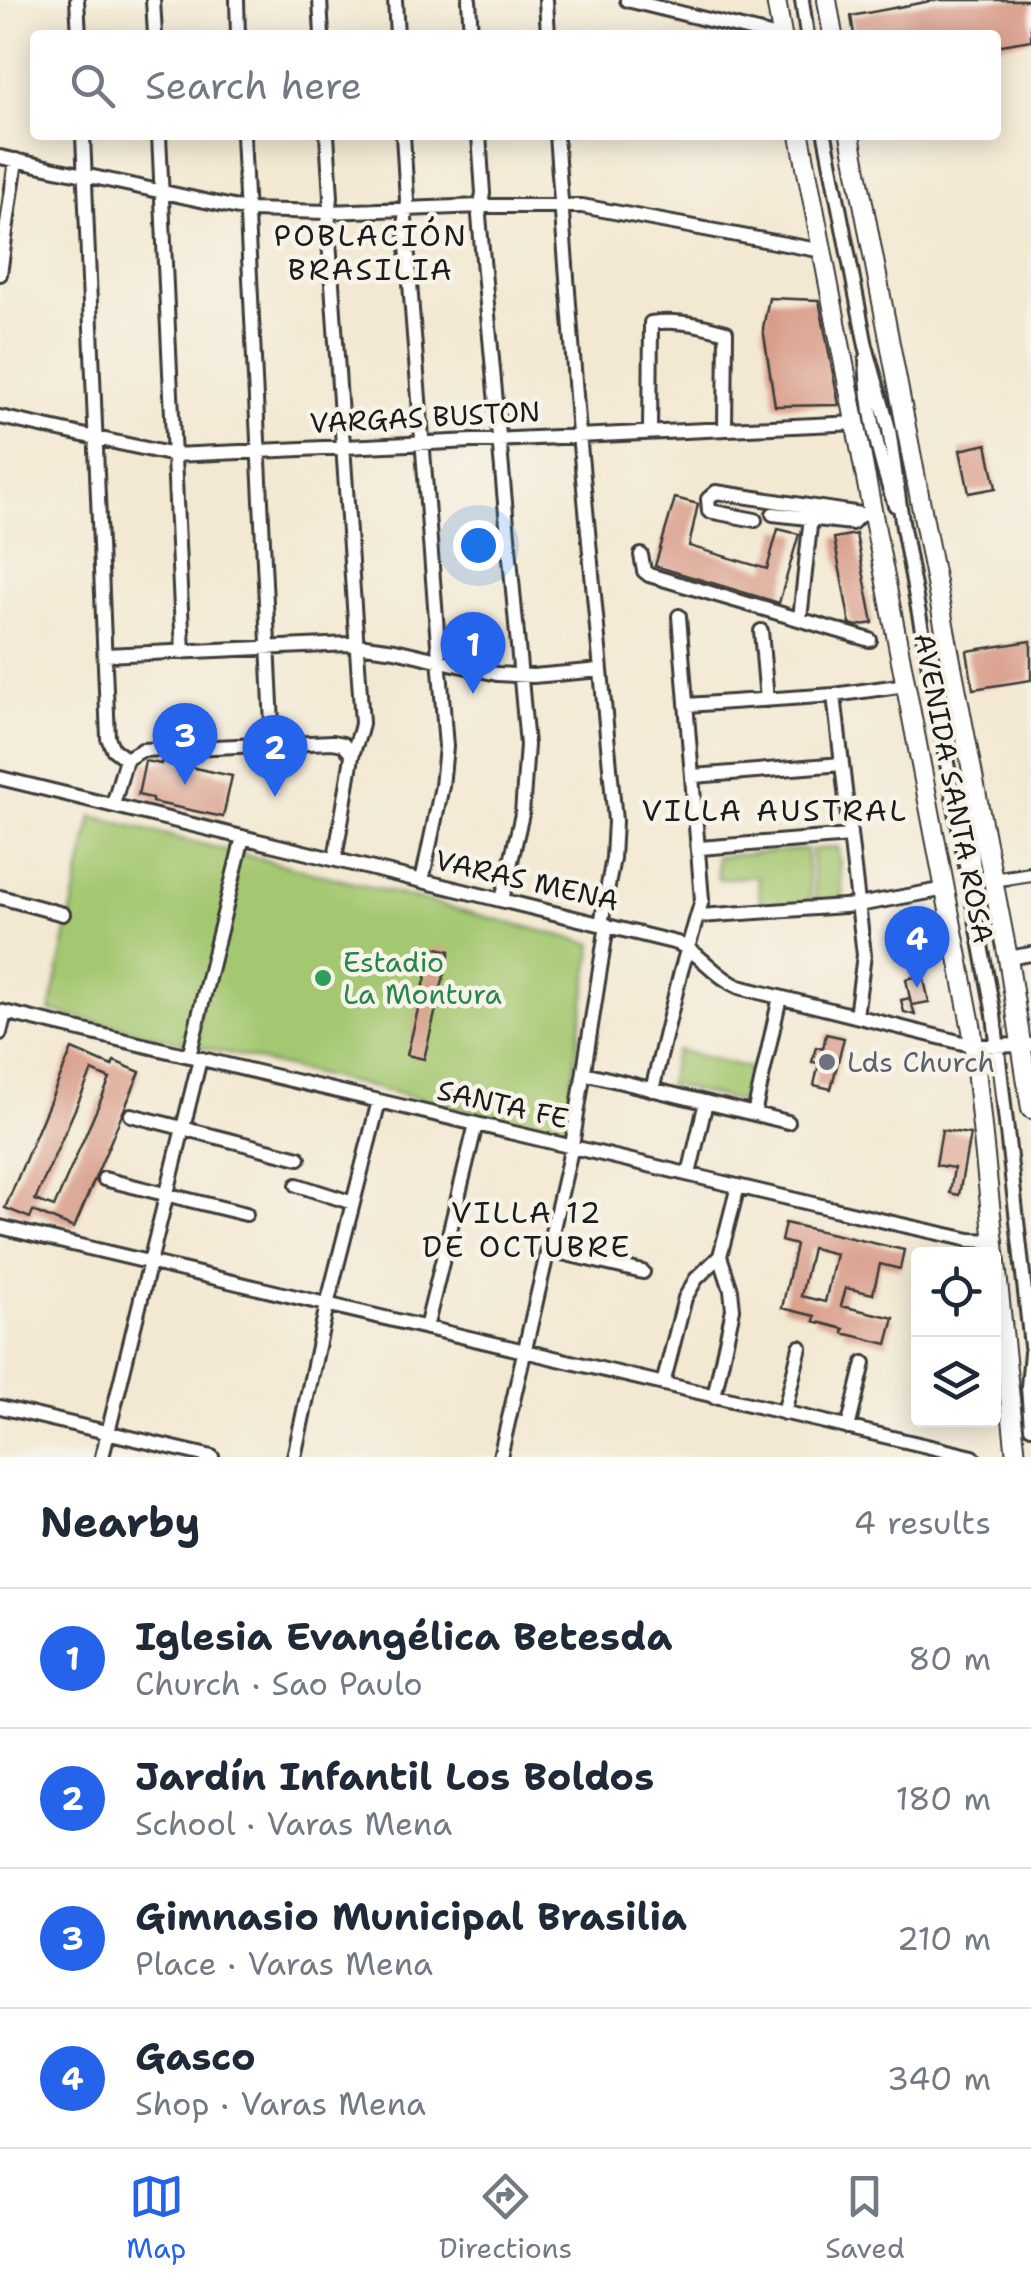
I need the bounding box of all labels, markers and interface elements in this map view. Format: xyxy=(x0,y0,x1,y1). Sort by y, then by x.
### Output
search box xyxy=(30,30,1001,140)
icon: search xyxy=(65,58,120,113)
text: Search here xyxy=(145,60,362,111)
district label: POBLACIÓN BRASILIA xyxy=(274,215,469,290)
street label: VARGAS BUSTON xyxy=(309,392,541,442)
your location xyxy=(453,520,504,571)
pin: 1 xyxy=(440,612,506,694)
street label: AVENIDA SANTA ROSA xyxy=(905,630,1003,946)
pin: 3 xyxy=(152,702,218,785)
pin: 2 xyxy=(242,714,308,797)
district label: VILLA AUSTRAL xyxy=(642,790,909,831)
street label: VARAS MENA xyxy=(432,840,622,920)
pin: 4 xyxy=(884,906,950,988)
place label: Estadio La Montura xyxy=(343,943,502,1013)
marker: Estadio La Montura xyxy=(312,967,334,989)
place label: Lds Church xyxy=(847,1043,995,1081)
marker: Lds Church xyxy=(816,1051,838,1073)
street label: SANTA FE xyxy=(434,1070,572,1138)
district label: VILLA 12 DE OCTUBRE xyxy=(422,1192,632,1267)
map controls xyxy=(911,1247,1001,1427)
button: locate xyxy=(911,1247,1001,1337)
button: layers xyxy=(911,1337,1001,1427)
text: Nearby xyxy=(40,1494,200,1550)
text: 4 results xyxy=(854,1501,991,1544)
text: Iglesia Evangélica Betesda xyxy=(135,1611,672,1662)
text: 1 xyxy=(65,1637,80,1680)
text: 80 m xyxy=(908,1637,991,1680)
text: Church · Sao Paulo xyxy=(135,1662,423,1705)
text: Jardín Infantil Los Boldos xyxy=(135,1751,654,1802)
text: 2 xyxy=(61,1777,84,1820)
text: 180 m xyxy=(895,1777,991,1820)
text: School · Varas Mena xyxy=(135,1802,452,1845)
text: Gimnasio Municipal Brasilia xyxy=(135,1891,687,1942)
text: 3 xyxy=(61,1917,84,1960)
text: 210 m xyxy=(897,1917,991,1960)
text: Place · Varas Mena xyxy=(135,1942,433,1985)
text: Gasco xyxy=(135,2031,256,2082)
text: 4 xyxy=(61,2057,84,2100)
text: 340 m xyxy=(887,2057,991,2100)
text: Shop · Varas Mena xyxy=(135,2082,426,2125)
tab: Map xyxy=(126,2169,186,2267)
tab: Directions xyxy=(439,2169,572,2267)
tab: Saved xyxy=(825,2169,905,2267)

